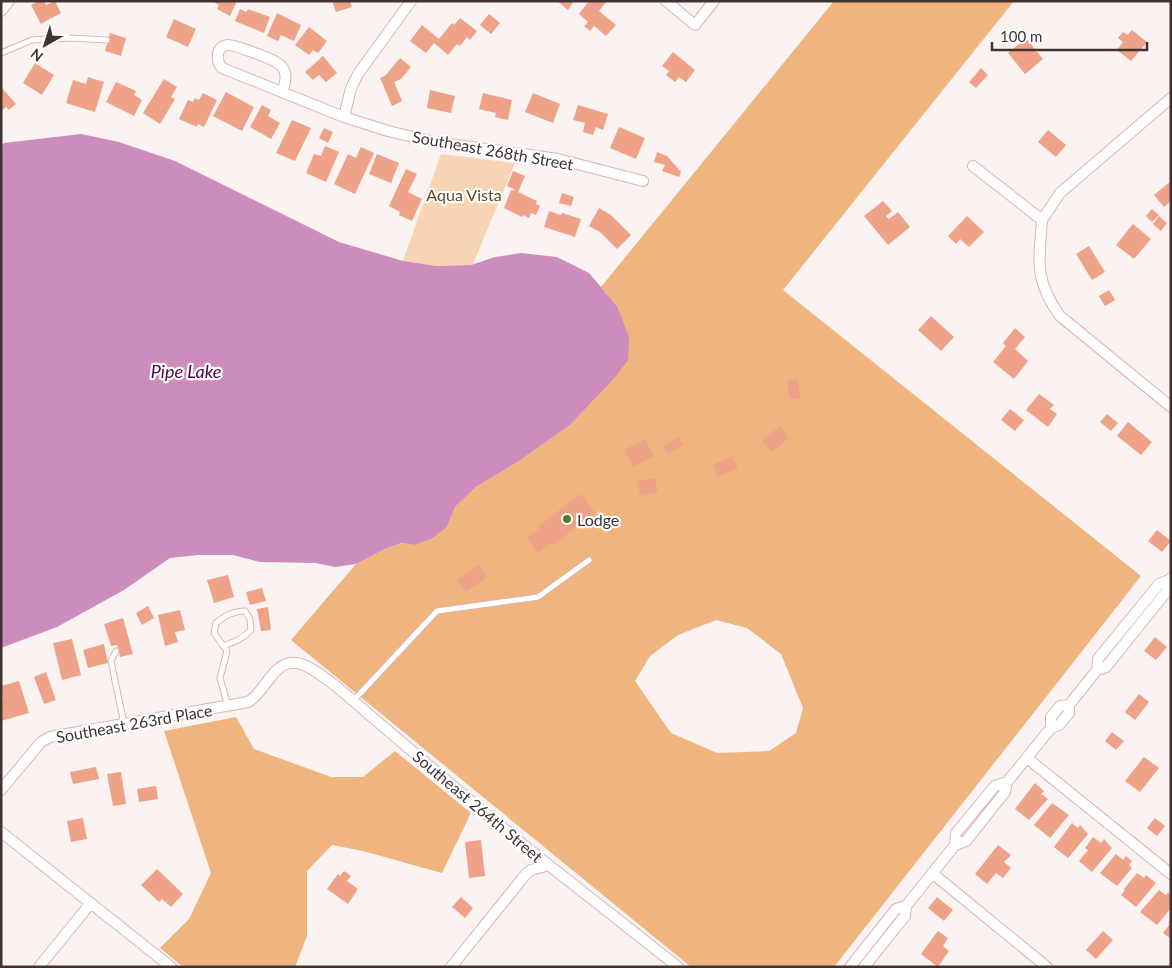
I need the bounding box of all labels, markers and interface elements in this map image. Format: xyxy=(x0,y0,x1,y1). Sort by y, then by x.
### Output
north arrow xyxy=(20,20,70,70)
scale bar xyxy=(992,20,1147,52)
text: 100 m xyxy=(1000,27,1042,45)
text: N xyxy=(27,45,46,65)
street label: Southeast 268th Street xyxy=(411,126,575,174)
park label: Aqua Vista xyxy=(426,185,502,204)
water label: Pipe Lake xyxy=(151,360,221,382)
place label: Lodge xyxy=(577,510,619,529)
marker: Lodge xyxy=(561,513,573,525)
street label: Southeast 263rd Place xyxy=(55,700,213,746)
street label: Southeast 264th Street xyxy=(409,746,547,866)

